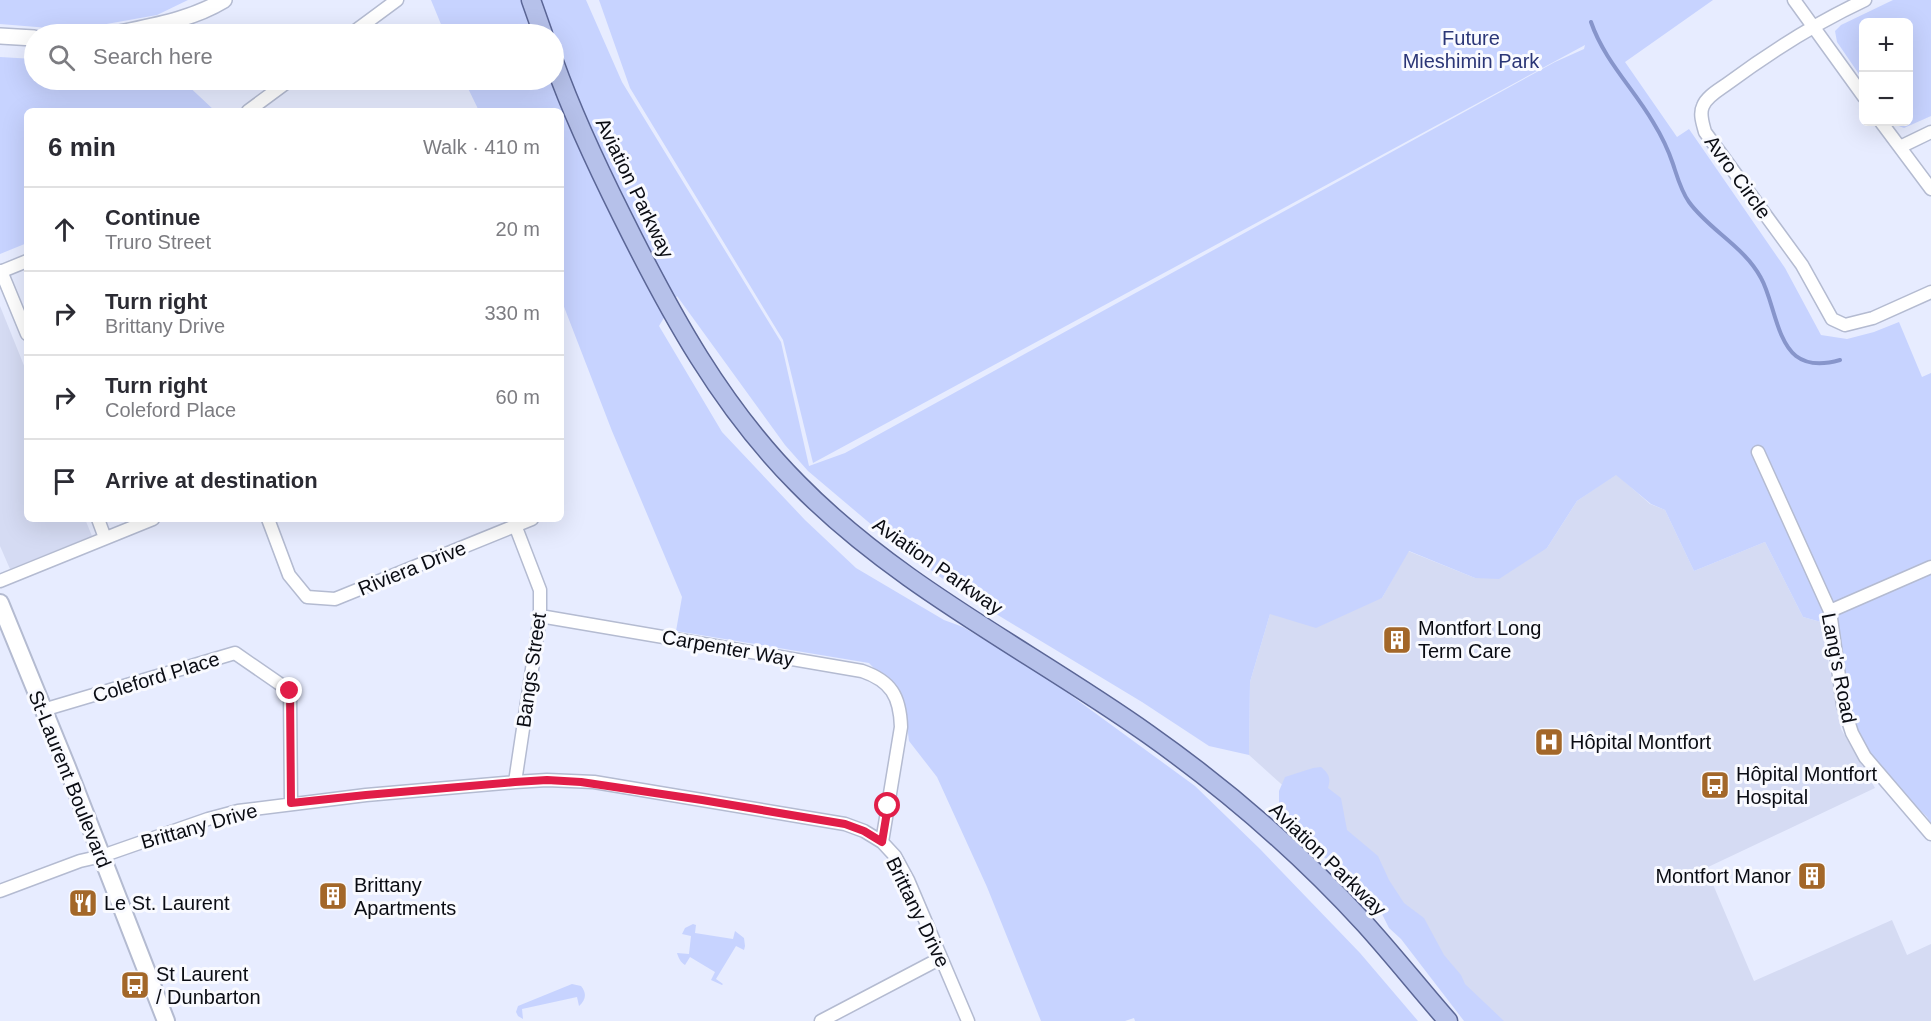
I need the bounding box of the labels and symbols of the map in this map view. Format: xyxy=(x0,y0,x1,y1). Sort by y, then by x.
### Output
park label: Future Mieshimin Park xyxy=(1403,27,1540,72)
street label: Aviation Parkway xyxy=(592,114,678,262)
street label: Avro Circle xyxy=(1700,131,1776,223)
street label: Aviation Parkway xyxy=(869,513,1007,619)
street label: Riviera Drive xyxy=(355,536,469,600)
street label: Bangs Street xyxy=(512,611,550,729)
street label: Lang's Road xyxy=(1818,611,1860,725)
place label: Montfort Long Term Care xyxy=(1418,617,1541,662)
building icon: Montfort Long Term Care xyxy=(1381,624,1413,656)
street label: Carpenter Way xyxy=(660,626,796,670)
street label: Coleford Place xyxy=(90,647,222,707)
route end xyxy=(276,677,302,703)
street label: St-Laurent Boulevard xyxy=(24,687,116,871)
hospital icon: Hôpital Montfort xyxy=(1533,726,1565,758)
place label: Hôpital Montfort xyxy=(1570,731,1712,753)
place label: Hôpital Montfort Hospital xyxy=(1736,763,1878,808)
bus stop icon: Hôpital Montfort Hospital xyxy=(1699,769,1731,801)
route start xyxy=(874,792,900,818)
street label: Aviation Parkway xyxy=(1265,798,1391,920)
street label: Brittany Drive xyxy=(138,799,260,853)
street label: Brittany Drive xyxy=(882,853,954,971)
building icon: Montfort Manor xyxy=(1796,860,1828,892)
place label: Montfort Manor xyxy=(1655,865,1791,887)
place label: Brittany Apartments xyxy=(354,874,456,919)
building icon: Brittany Apartments xyxy=(317,880,349,912)
restaurant icon: Le St. Laurent xyxy=(67,887,99,919)
place label: Le St. Laurent xyxy=(104,892,230,914)
place label: St Laurent / Dunbarton xyxy=(156,963,261,1008)
bus stop icon: St Laurent / Dunbarton xyxy=(119,969,151,1001)

